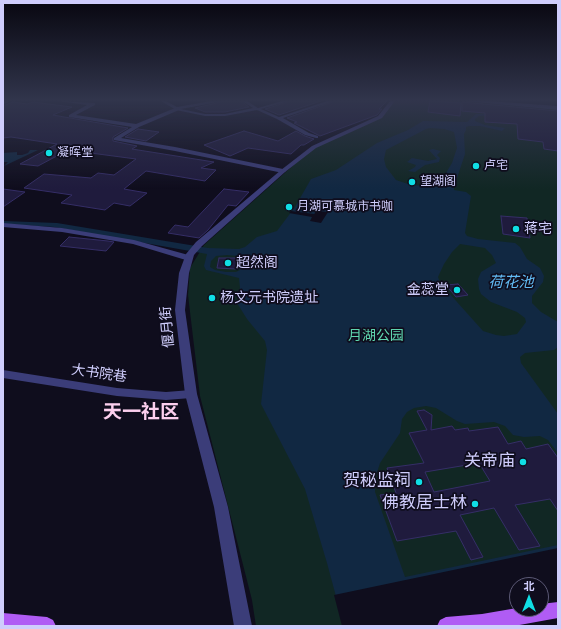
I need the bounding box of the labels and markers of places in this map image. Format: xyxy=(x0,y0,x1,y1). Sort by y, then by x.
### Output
place label: 凝晖堂 xyxy=(57,146,93,160)
marker: 凝晖堂 xyxy=(44,148,54,158)
place label: 卢宅 xyxy=(484,159,508,173)
marker: 卢宅 xyxy=(471,161,481,171)
place label: 望湖阁 xyxy=(420,175,456,189)
marker: 望湖阁 xyxy=(407,177,417,187)
place label: 月湖可慕城市书咖 xyxy=(297,200,393,214)
marker: 月湖可慕城市书咖 xyxy=(284,202,294,212)
place label: 蒋宅 xyxy=(524,221,552,237)
marker: 蒋宅 xyxy=(511,224,521,234)
place label: 超然阁 xyxy=(236,255,278,271)
marker: 超然阁 xyxy=(223,258,233,268)
place label: 金蕊堂 xyxy=(407,282,449,298)
marker: 金蕊堂 xyxy=(452,285,462,295)
place label: 杨文元书院遗址 xyxy=(220,290,318,306)
marker: 杨文元书院遗址 xyxy=(207,293,217,303)
place label: 关帝庙 xyxy=(464,452,515,472)
marker: 关帝庙 xyxy=(518,457,528,467)
place label: 贺秘监祠 xyxy=(343,472,411,492)
marker: 贺秘监祠 xyxy=(414,477,424,487)
place label: 佛教居士林 xyxy=(382,494,467,514)
marker: 佛教居士林 xyxy=(470,499,480,509)

